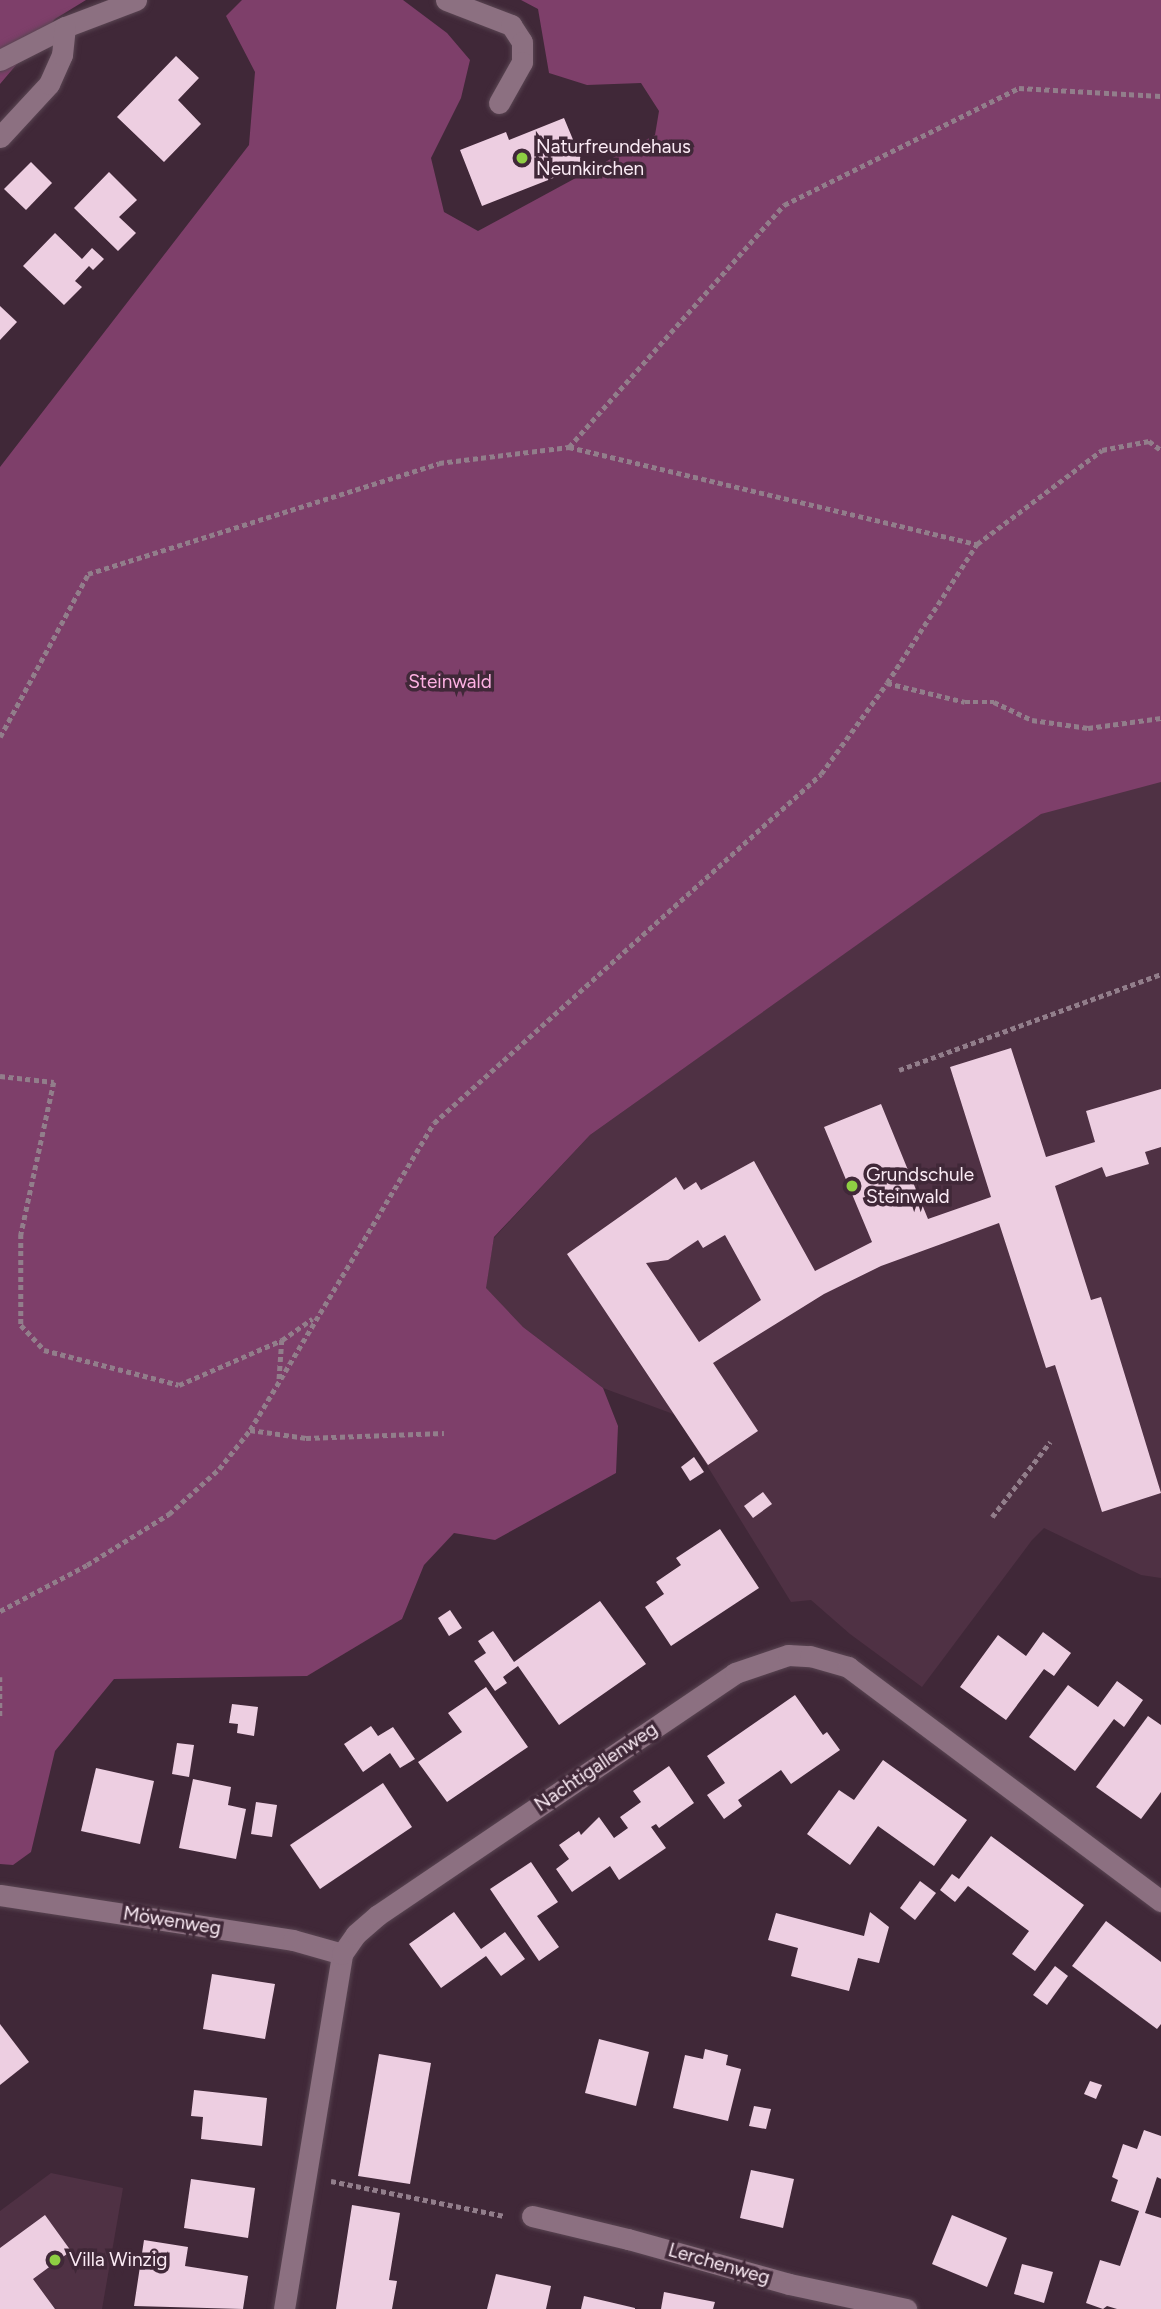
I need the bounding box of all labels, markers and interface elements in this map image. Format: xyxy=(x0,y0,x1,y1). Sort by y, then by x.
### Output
place label: Naturfreundehaus Neunkirchen xyxy=(536,136,691,180)
marker: Naturfreundehaus Neunkirchen xyxy=(514,150,530,166)
park label: Steinwald xyxy=(408,671,492,693)
place label: Grundschule Steinwald xyxy=(866,1164,974,1208)
marker: Grundschule Steinwald xyxy=(844,1178,860,1194)
street label: Nachtigallenweg xyxy=(530,1718,662,1816)
street label: Möwenweg xyxy=(122,1902,222,1940)
street label: Lerchenweg xyxy=(666,2239,772,2289)
place label: Villa Winzig xyxy=(69,2249,167,2271)
marker: Villa Winzig xyxy=(47,2252,63,2268)

